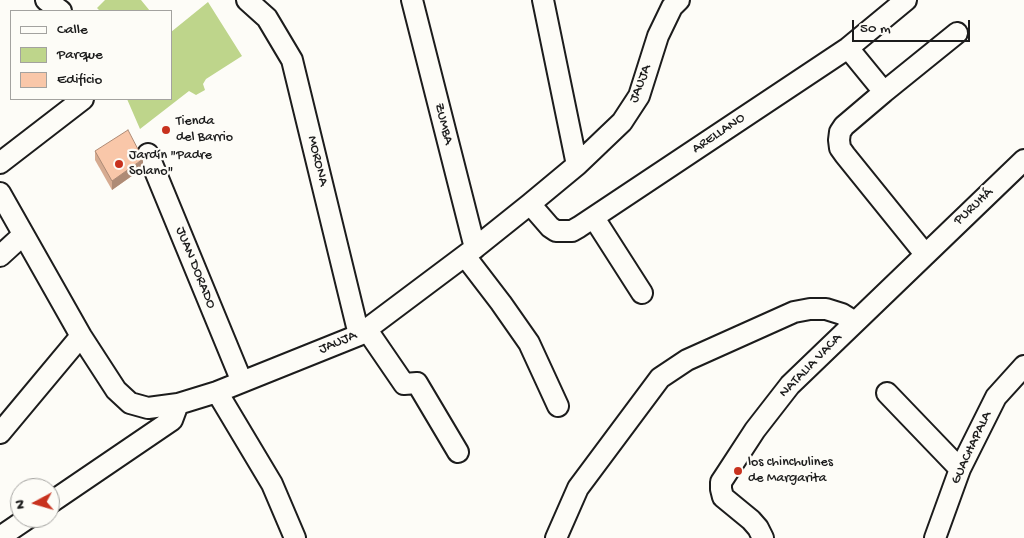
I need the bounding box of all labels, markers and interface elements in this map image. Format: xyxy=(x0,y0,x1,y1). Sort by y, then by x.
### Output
legend xyxy=(10,10,172,100)
scale bar xyxy=(854,10,972,42)
text: 50 m xyxy=(860,20,891,38)
text: Calle xyxy=(57,21,88,39)
text: Parque xyxy=(57,46,103,64)
street label: JAUJA xyxy=(626,63,656,105)
text: Edificio xyxy=(57,71,102,89)
street label: ZUMBA xyxy=(430,101,456,147)
street label: ARELLANO xyxy=(689,110,749,158)
place label: Tienda del Barrio xyxy=(176,114,233,146)
marker: Tienda del Barrio xyxy=(160,124,172,136)
street label: MORONA xyxy=(303,134,331,188)
place label: Jardín "Padre Solano" xyxy=(129,148,212,180)
marker: Jardín "Padre Solano" xyxy=(113,158,125,170)
street label: PURUHÁ xyxy=(951,185,997,229)
street label: JUAN DORADO xyxy=(171,225,219,311)
street label: JAUJA xyxy=(317,328,359,358)
street label: NATALIA VACA xyxy=(776,330,846,402)
street label: GUACHAPALA xyxy=(948,409,996,487)
place label: los chinchulines de Margarita xyxy=(748,455,833,488)
marker: los chinchulines de Margarita xyxy=(732,465,744,477)
north arrow xyxy=(10,478,60,528)
text: N xyxy=(12,499,30,510)

